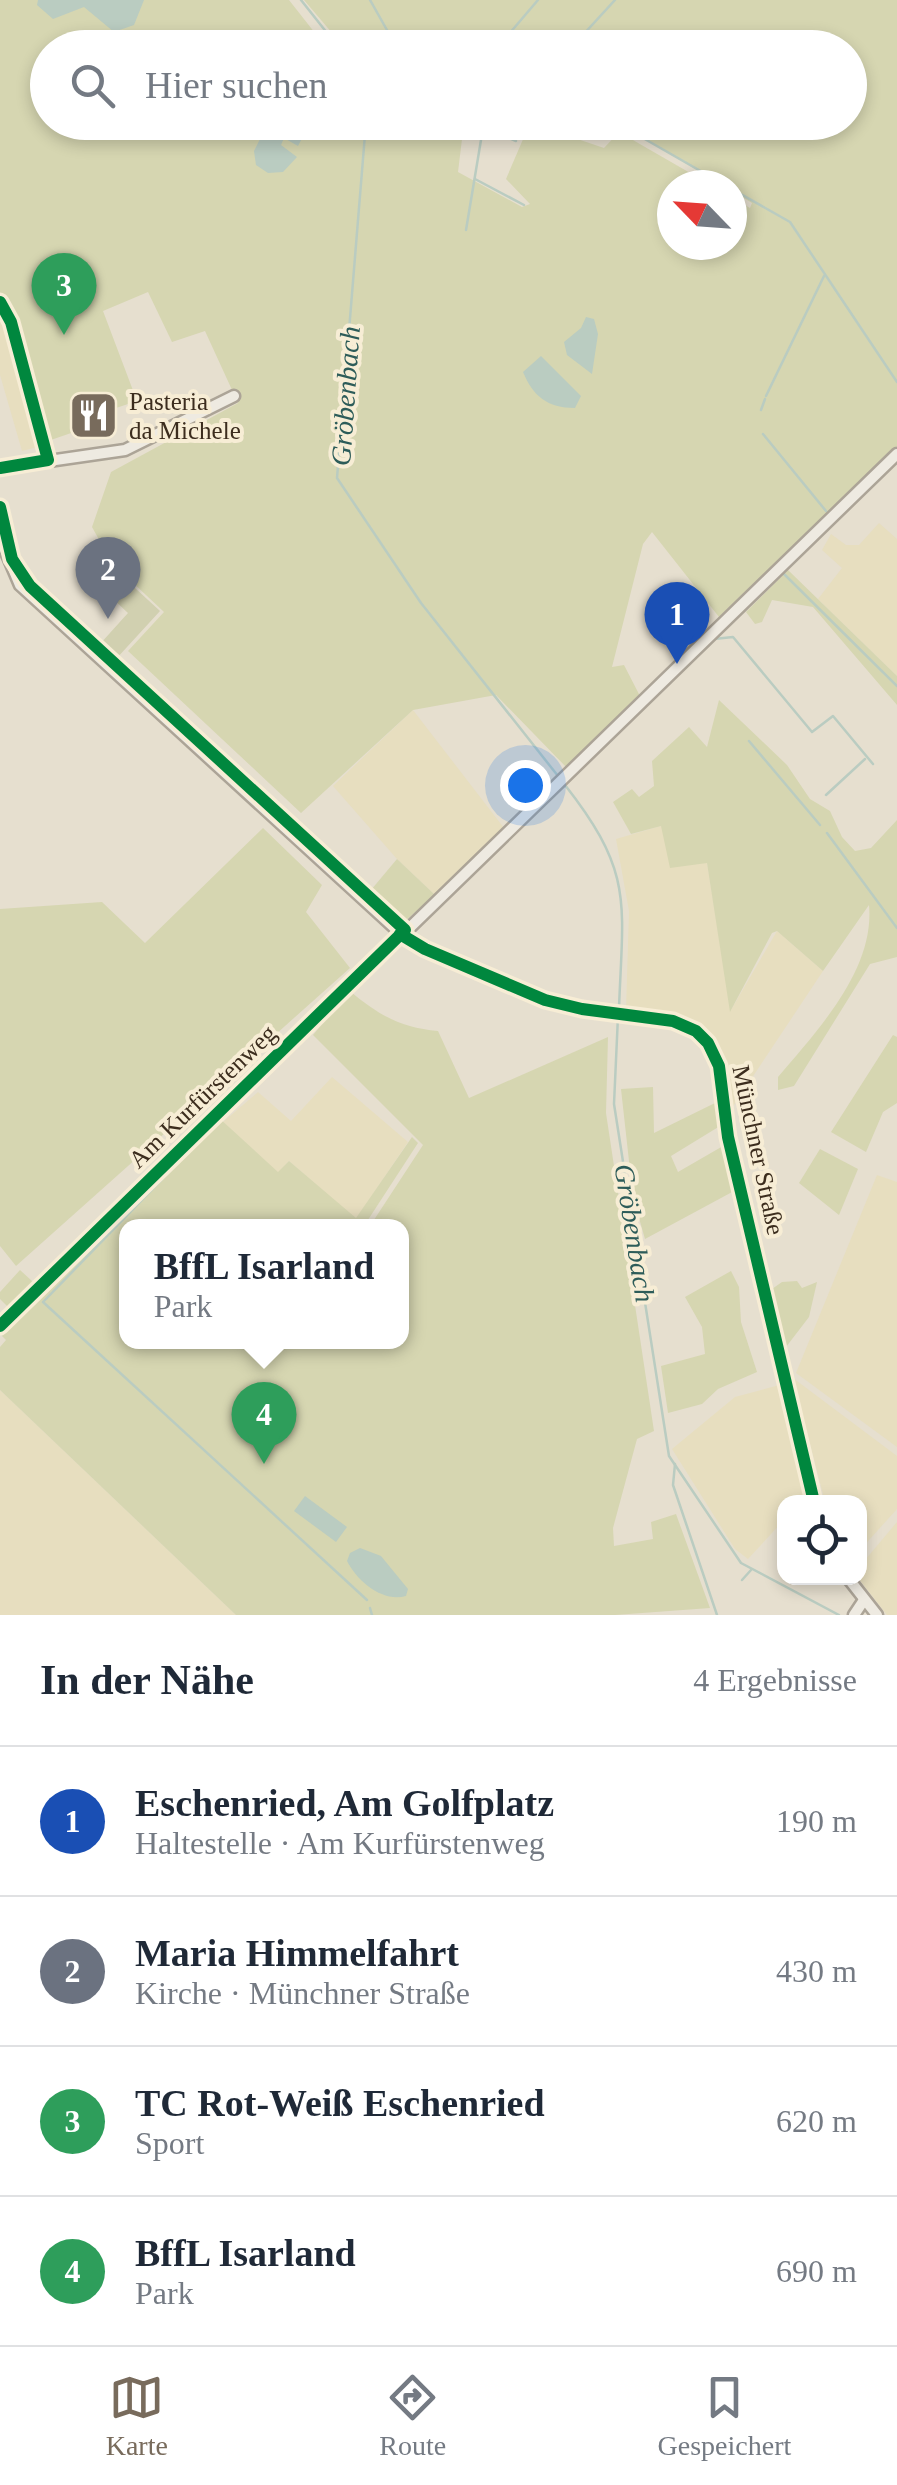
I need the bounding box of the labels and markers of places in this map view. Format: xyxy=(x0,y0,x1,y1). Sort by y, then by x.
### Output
pin: 3 xyxy=(32,252,96,335)
place label: Pasteria da Michele xyxy=(129,388,241,444)
restaurant icon: Pasteria da Michele xyxy=(68,389,120,441)
pin: 2 xyxy=(76,536,140,619)
pin: 1 xyxy=(644,582,710,664)
pin: 4 xyxy=(232,1382,296,1464)

